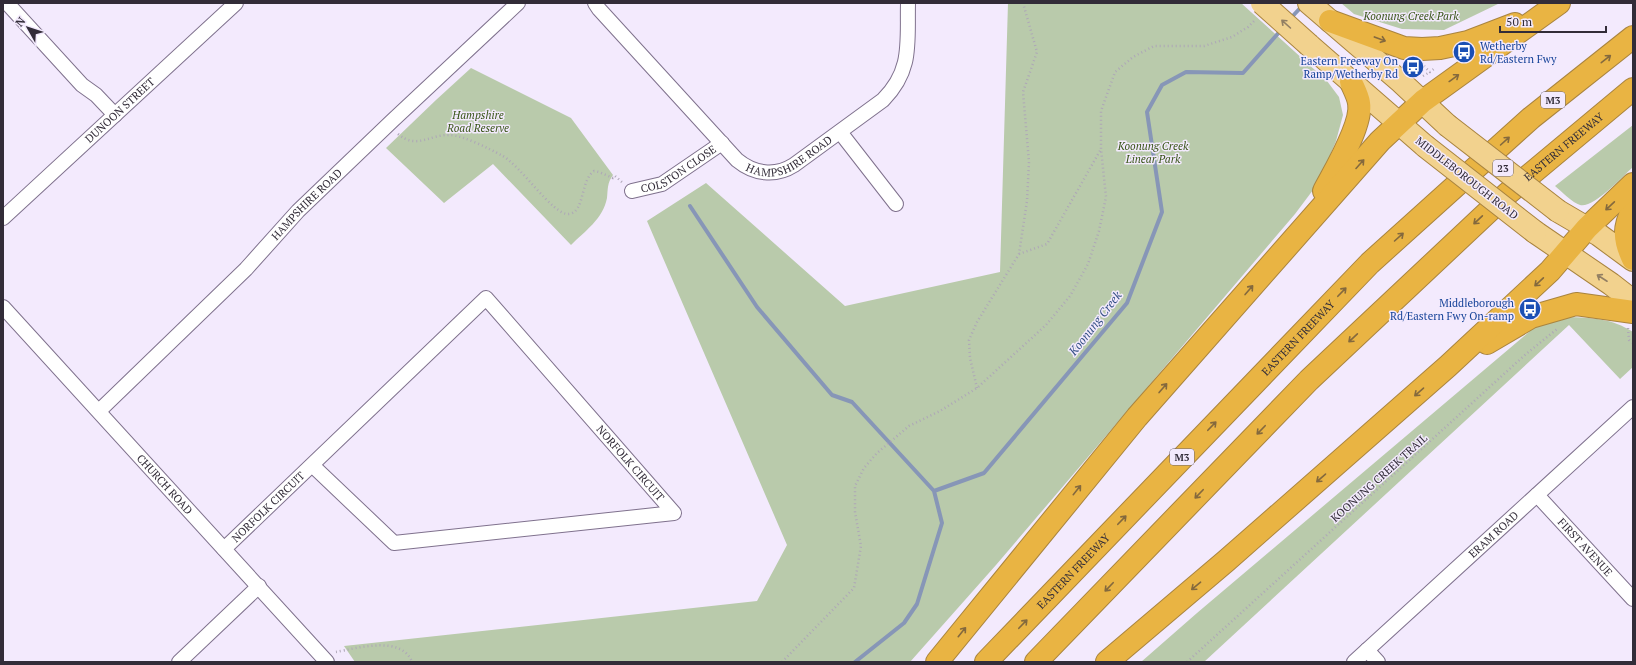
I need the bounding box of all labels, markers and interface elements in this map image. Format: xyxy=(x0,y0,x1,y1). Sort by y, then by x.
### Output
north arrow xyxy=(8,8,48,48)
scale bar xyxy=(1500,8,1606,34)
park label: Koonung Creek Park xyxy=(1362,9,1459,23)
text: N xyxy=(12,14,29,29)
text: 50 m xyxy=(1506,14,1533,29)
one-way arrow xyxy=(1281,20,1291,29)
one-way arrow xyxy=(1374,36,1386,44)
bus stop icon: Wetherby Rd/Eastern Fwy xyxy=(1451,39,1477,65)
place label: Wetherby Rd/Eastern Fwy xyxy=(1480,39,1557,66)
place label: Eastern Freeway On Ramp/Wetherby Rd xyxy=(1301,54,1398,81)
bus stop icon: Eastern Freeway On Ramp/Wetherby Rd xyxy=(1400,54,1426,80)
one-way arrow xyxy=(1600,54,1611,63)
one-way arrow xyxy=(1449,74,1460,83)
street label: DUNOON STREET xyxy=(82,75,158,146)
road number: M3 xyxy=(1541,92,1565,108)
park label: Hampshire Road Reserve xyxy=(446,108,509,135)
street label: EASTERN FREEWAY xyxy=(1521,109,1607,184)
street label: HAMPSHIRE ROAD xyxy=(744,132,835,180)
street label: MIDDLEBOROUGH ROAD xyxy=(1413,134,1521,223)
one-way arrow xyxy=(1500,137,1510,146)
park label: Koonung Creek Linear Park xyxy=(1117,139,1189,166)
street label: COLSTON CLOSE xyxy=(639,142,719,196)
one-way arrow xyxy=(1355,159,1364,170)
road number: 23 xyxy=(1493,160,1513,176)
street label: HAMPSHIRE ROAD xyxy=(268,166,345,243)
one-way arrow xyxy=(1605,201,1615,211)
one-way arrow xyxy=(1473,216,1484,225)
one-way arrow xyxy=(1394,232,1404,242)
one-way arrow xyxy=(1597,274,1608,282)
one-way arrow xyxy=(1534,277,1544,287)
one-way arrow xyxy=(1244,285,1253,295)
one-way arrow xyxy=(1337,287,1346,297)
water label: Koonung Creek xyxy=(1065,288,1125,359)
street label: EASTERN FREEWAY xyxy=(1258,296,1338,378)
place label: Middleborough Rd/Eastern Fwy On-ramp xyxy=(1390,296,1515,323)
bus stop icon: Middleborough Rd/Eastern Fwy On-ramp xyxy=(1517,296,1543,322)
one-way arrow xyxy=(1348,334,1358,343)
one-way arrow xyxy=(1158,383,1168,393)
one-way arrow xyxy=(1414,387,1424,397)
one-way arrow xyxy=(1207,421,1217,431)
street label: NORFOLK CIRCUIT xyxy=(593,422,667,504)
one-way arrow xyxy=(1256,425,1266,435)
street label: KOONUNG CREEK TRAIL xyxy=(1328,431,1430,525)
road number: M3 xyxy=(1170,449,1194,465)
street label: CHURCH ROAD xyxy=(134,451,196,517)
street label: NORFOLK CIRCUIT xyxy=(229,468,308,545)
one-way arrow xyxy=(1316,473,1326,482)
one-way arrow xyxy=(1073,485,1082,496)
one-way arrow xyxy=(1194,489,1204,499)
street label: ERAM ROAD xyxy=(1466,508,1522,561)
one-way arrow xyxy=(1117,515,1127,525)
street label: FIRST AVENUE xyxy=(1555,515,1615,579)
street label: EASTERN FREEWAY xyxy=(1034,530,1114,612)
one-way arrow xyxy=(1104,582,1113,592)
one-way arrow xyxy=(1191,582,1201,591)
one-way arrow xyxy=(1018,619,1028,629)
one-way arrow xyxy=(957,626,966,637)

